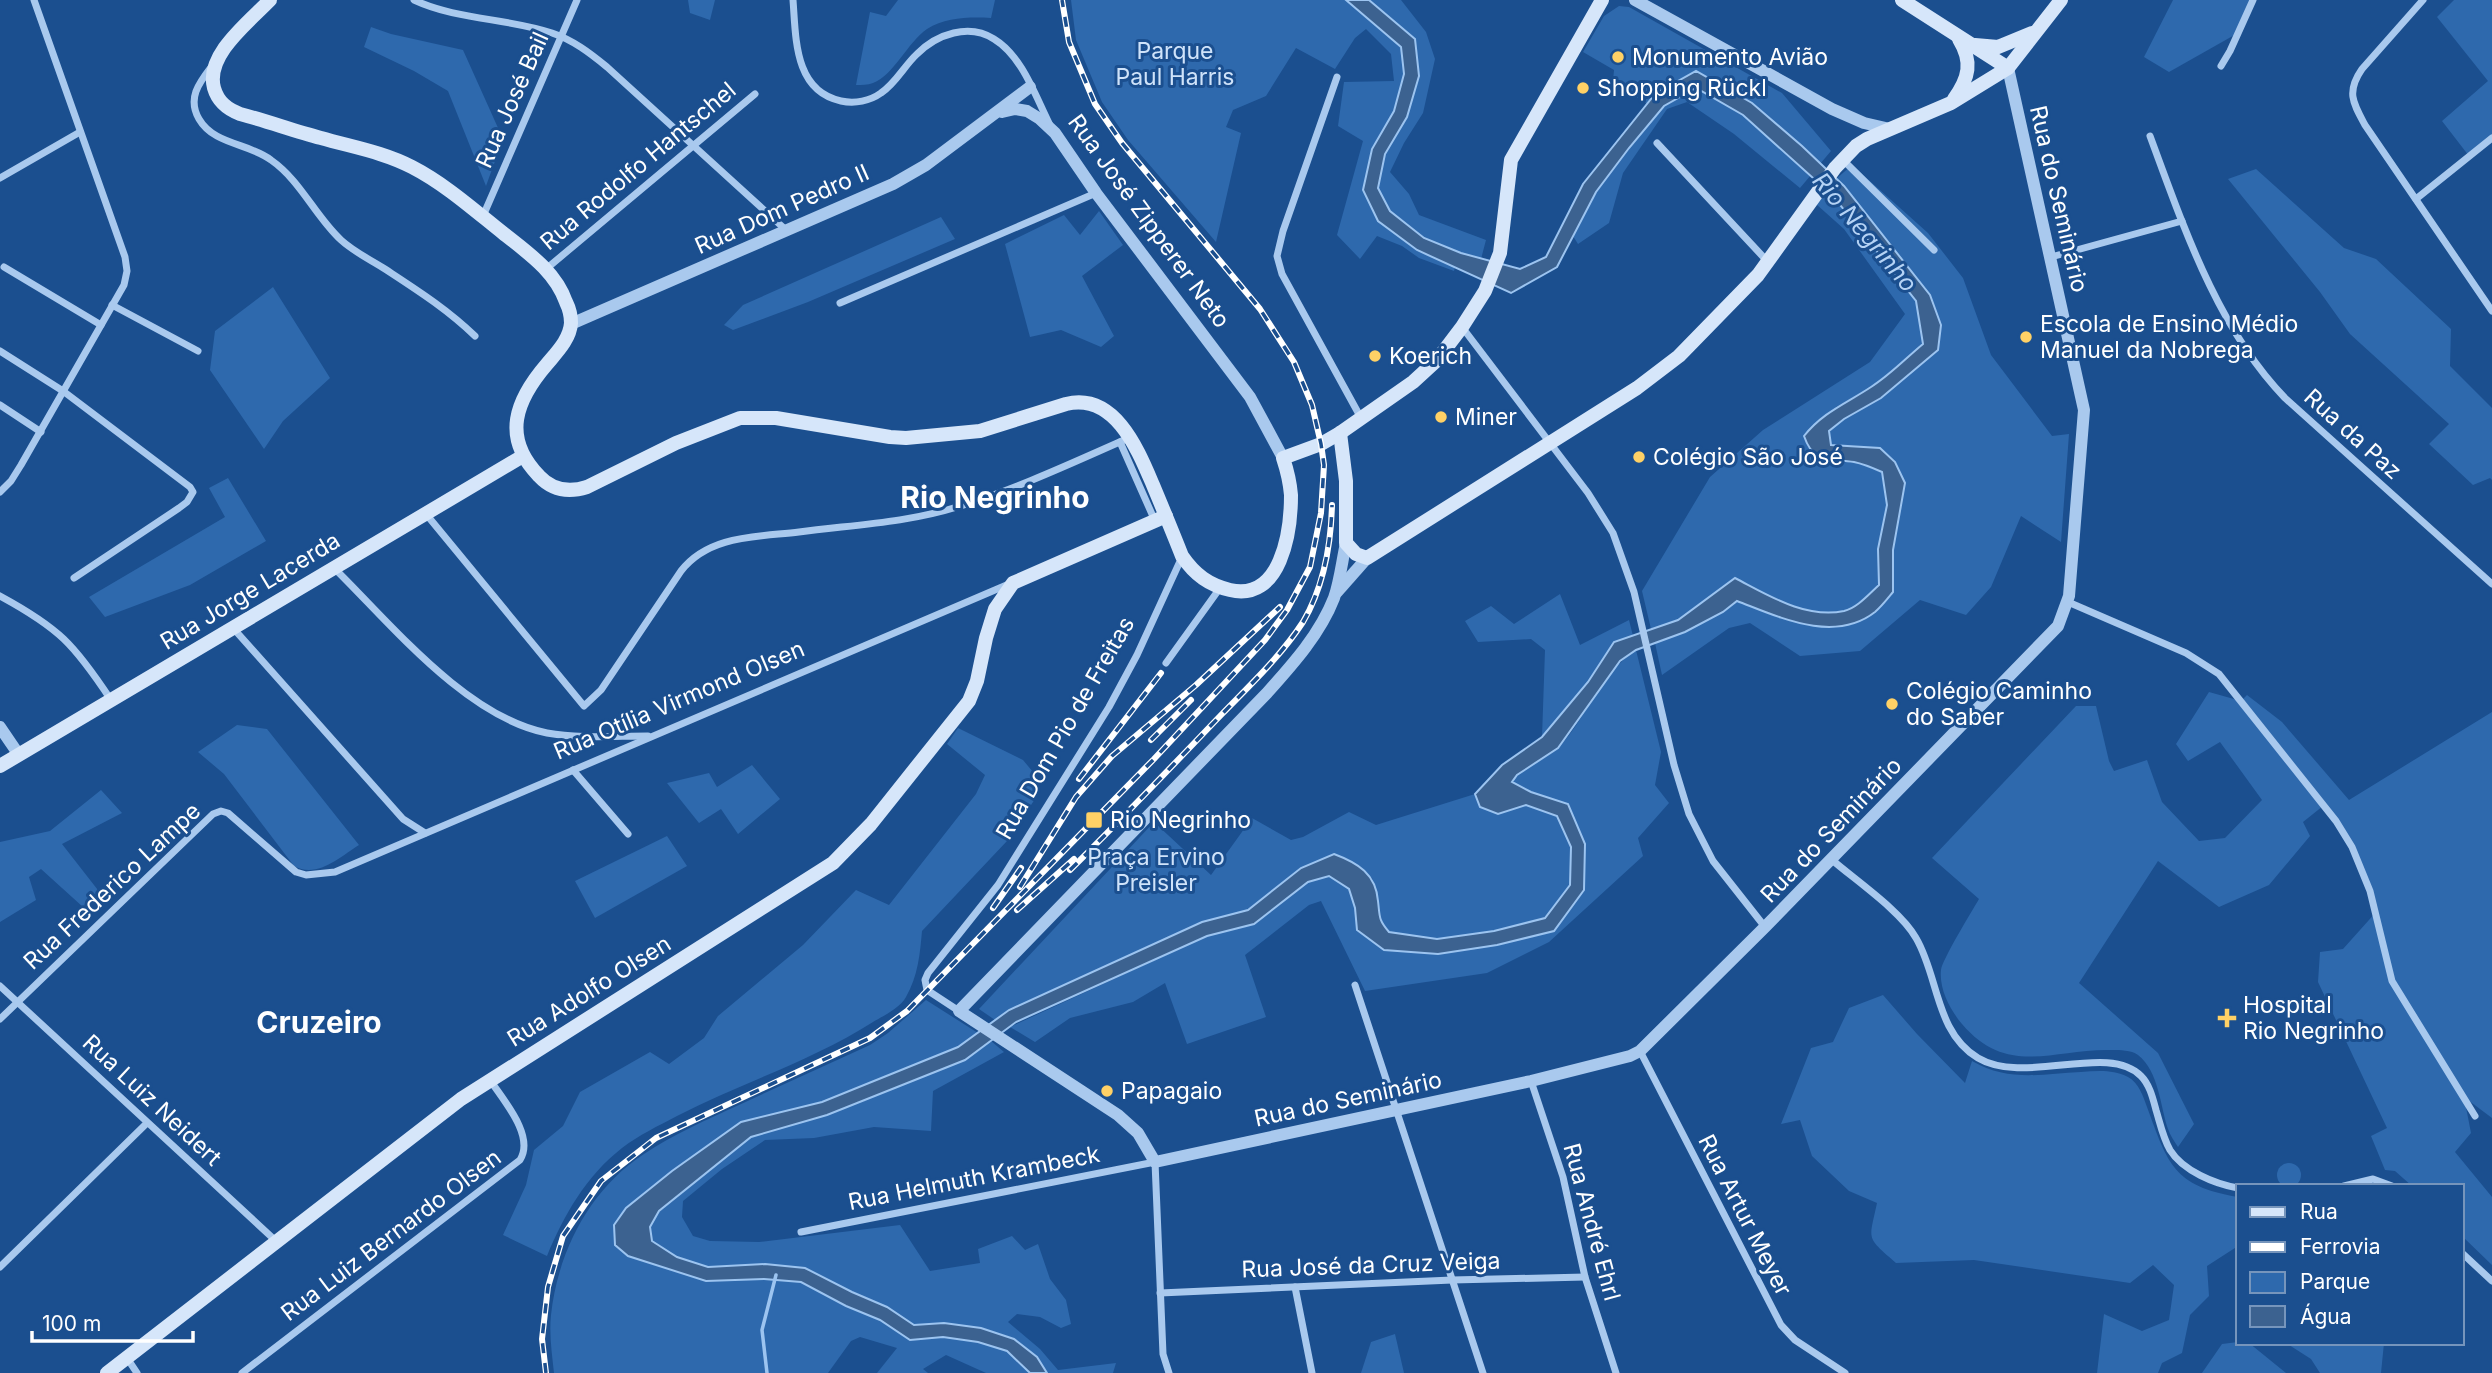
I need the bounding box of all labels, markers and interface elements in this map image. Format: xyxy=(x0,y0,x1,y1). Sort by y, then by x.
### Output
street label: Rua José Bail xyxy=(470,28,554,172)
park label: Parque Paul Harris xyxy=(1116,37,1235,91)
place label: Monumento Avião xyxy=(1632,43,1828,71)
marker: Monumento Avião xyxy=(1610,49,1626,65)
place label: Shopping Rückl xyxy=(1597,74,1767,102)
street label: Rua Rodolfo Hantschel xyxy=(535,76,741,256)
marker: Shopping Rückl xyxy=(1575,80,1591,96)
street label: Rua do Seminário xyxy=(2024,103,2094,295)
street label: Rua José Zipperer Neto xyxy=(1062,109,1236,333)
street label: Rua Dom Pedro II xyxy=(691,158,873,260)
water label: Rio Negrinho xyxy=(1807,166,1923,298)
place label: Escola de Ensino Médio Manuel da Nobrega xyxy=(2040,310,2298,364)
marker: Escola de Ensino Médio Manuel da Nobrega xyxy=(2018,329,2034,345)
place label: Koerich xyxy=(1389,342,1472,370)
marker: Koerich xyxy=(1367,348,1383,364)
street label: Rua da Paz xyxy=(2298,383,2408,485)
place label: Miner xyxy=(1455,403,1517,431)
marker: Miner xyxy=(1433,409,1449,425)
place label: Colégio São José xyxy=(1653,443,1843,471)
marker: Colégio São José xyxy=(1631,449,1647,465)
district label: Rio Negrinho xyxy=(900,479,1090,515)
street label: Rua Jorge Lacerda xyxy=(155,526,345,656)
street label: Rua Dom Pio de Freitas xyxy=(990,612,1140,844)
street label: Rua Otília Virmond Olsen xyxy=(549,634,809,766)
place label: Colégio Caminho do Saber xyxy=(1906,677,2092,731)
marker: Colégio Caminho do Saber xyxy=(1884,696,1900,712)
street label: Rua do Seminário xyxy=(1755,752,1907,908)
street label: Rua Frederico Lampe xyxy=(18,797,206,975)
place label: Rio Negrinho xyxy=(1110,806,1251,834)
marker: Rio Negrinho xyxy=(1084,810,1104,830)
park label: Praça Ervino Preisler xyxy=(1087,843,1225,897)
street label: Rua Adolfo Olsen xyxy=(502,929,676,1053)
place label: Hospital Rio Negrinho xyxy=(2243,991,2384,1045)
district label: Cruzeiro xyxy=(256,1004,382,1040)
marker: Hospital Rio Negrinho xyxy=(2217,1008,2237,1028)
street label: Rua Luiz Neidert xyxy=(77,1029,228,1172)
street label: Rua do Seminário xyxy=(1252,1065,1444,1133)
place label: Papagaio xyxy=(1121,1077,1222,1105)
marker: Papagaio xyxy=(1099,1083,1115,1099)
street label: Rua Artur Meyer xyxy=(1692,1130,1798,1301)
street label: Rua Helmuth Krambeck xyxy=(846,1140,1103,1216)
street label: Rua André Ehrl xyxy=(1558,1140,1626,1304)
street label: Rua Luiz Bernardo Olsen xyxy=(276,1143,506,1327)
legend xyxy=(2236,1184,2464,1345)
text: Rua xyxy=(2300,1199,2338,1224)
text: Ferrovia xyxy=(2300,1234,2380,1259)
street label: Rua José da Cruz Veiga xyxy=(1241,1246,1501,1284)
text: Parque xyxy=(2300,1269,2370,1294)
scale bar xyxy=(32,1300,192,1344)
text: Água xyxy=(2300,1303,2352,1329)
text: 100 m xyxy=(42,1311,101,1336)

